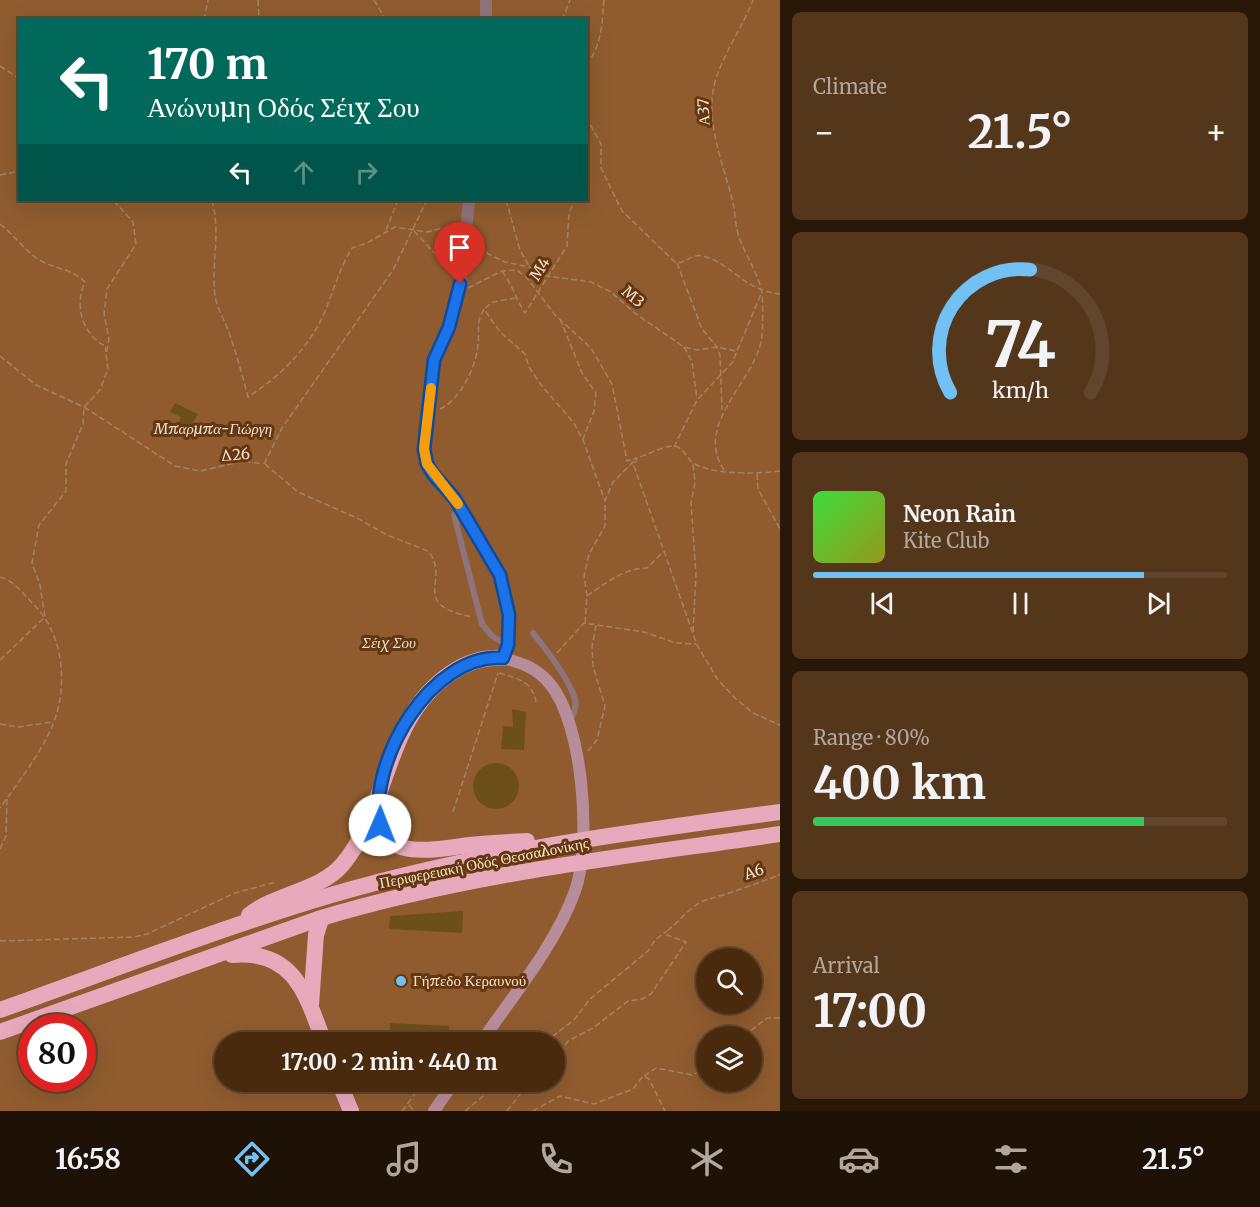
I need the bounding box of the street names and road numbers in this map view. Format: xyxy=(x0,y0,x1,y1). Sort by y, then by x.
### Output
street label: Α37 xyxy=(694,98,713,126)
street label: M4 xyxy=(525,254,554,284)
street label: M3 xyxy=(618,282,648,311)
street label: Δ26 xyxy=(219,444,251,465)
street label: Περιφερειακή Οδός Θεσσαλονίκης xyxy=(378,833,590,892)
street label: A6 xyxy=(741,859,766,884)

